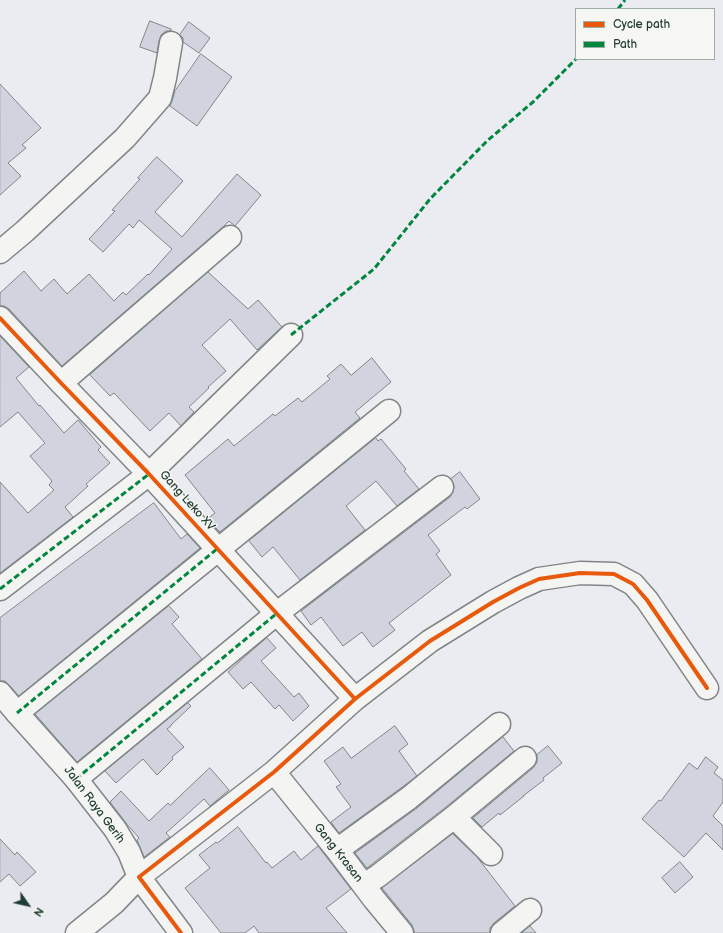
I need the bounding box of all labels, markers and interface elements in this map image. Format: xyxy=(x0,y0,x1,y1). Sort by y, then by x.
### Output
legend xyxy=(575,8,715,60)
text: Cycle path xyxy=(613,17,670,32)
text: Path xyxy=(613,37,637,52)
street label: Gang Leko XV xyxy=(156,468,218,534)
street label: Jalan Raya Gerih xyxy=(60,764,128,846)
street label: Gang Krasan xyxy=(311,821,365,885)
north arrow xyxy=(8,885,48,925)
text: N xyxy=(31,905,46,919)

